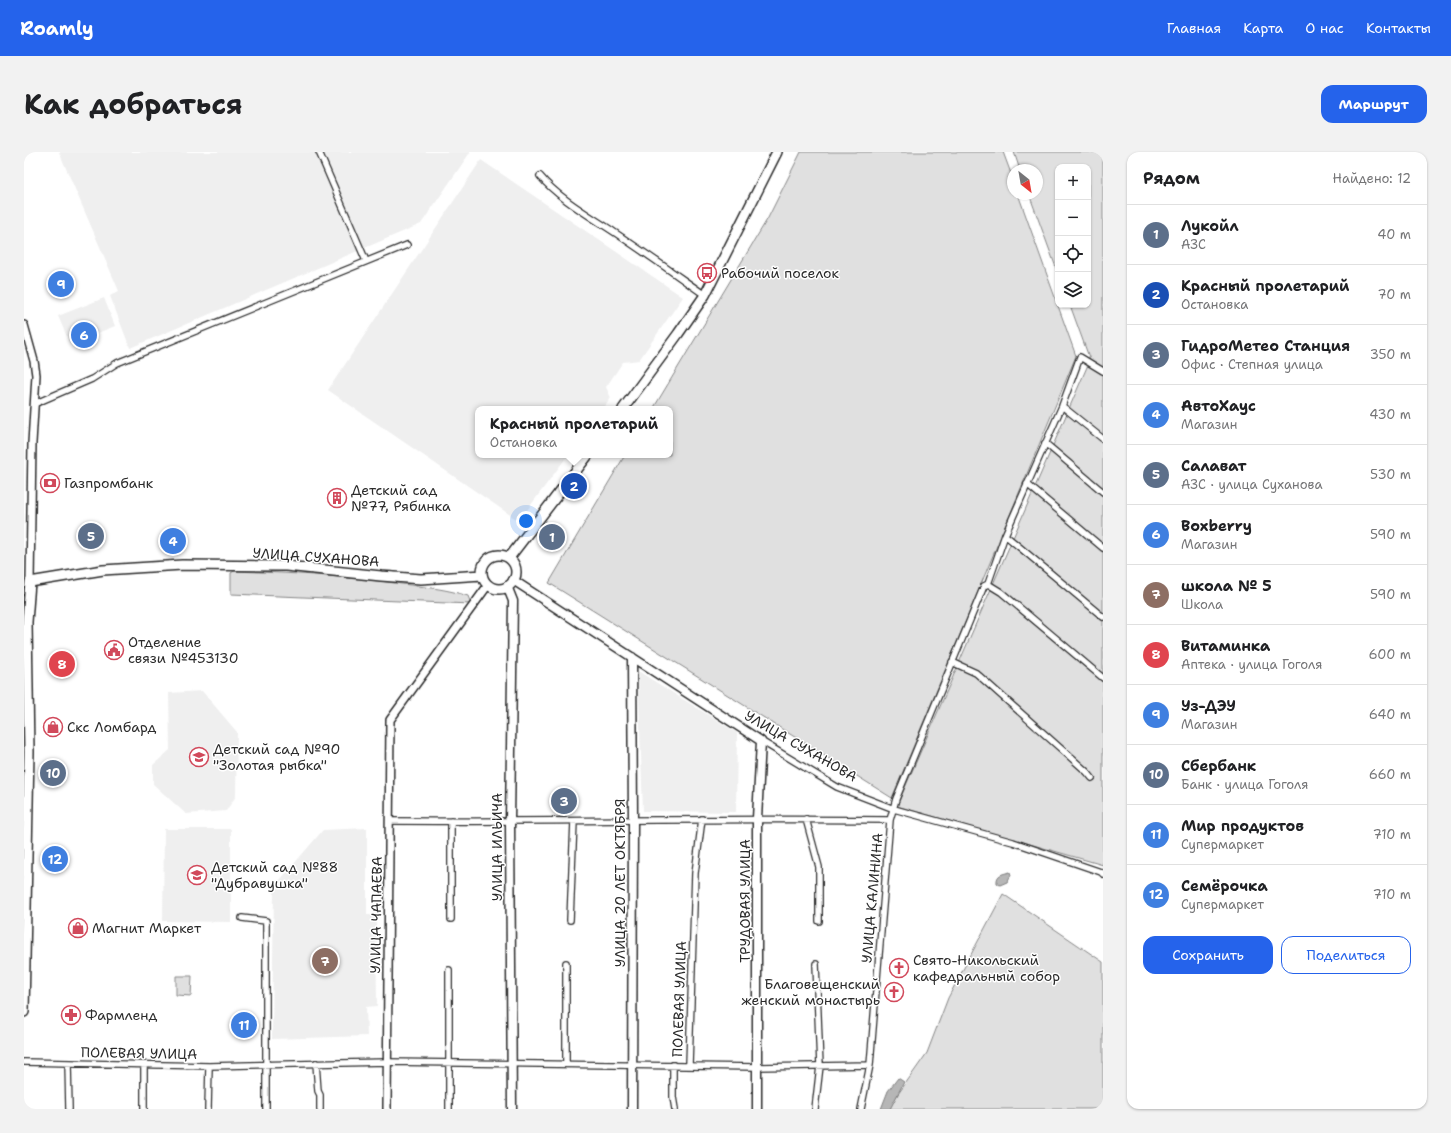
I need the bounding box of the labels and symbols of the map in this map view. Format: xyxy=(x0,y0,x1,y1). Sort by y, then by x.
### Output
north arrow xyxy=(1007,164,1043,200)
bus stop icon: Рабочий поселок xyxy=(696,262,718,284)
place label: Рабочий поселок xyxy=(721,264,840,282)
pin: 9 xyxy=(48,269,74,299)
pin: 6 xyxy=(71,320,97,350)
pin: 2 xyxy=(561,471,587,501)
bank icon: Газпромбанк xyxy=(39,472,61,494)
place label: Газпромбанк xyxy=(64,474,154,492)
place label: Детский сад №77, Рябинка xyxy=(351,481,451,515)
building icon: Детский сад №77, Рябинка xyxy=(326,487,348,509)
your location xyxy=(516,511,536,531)
pin: 5 xyxy=(78,521,104,551)
pin: 1 xyxy=(539,522,565,552)
pin: 4 xyxy=(160,526,186,556)
street label: УЛИЦА СУХАНОВА xyxy=(252,544,380,570)
place label: Отделение связи №453130 xyxy=(128,633,238,667)
public building icon: Отделение связи №453130 xyxy=(103,639,125,661)
pin: 8 xyxy=(49,649,75,679)
street label: УЛИЦА СУХАНОВА xyxy=(741,706,861,786)
shop icon: Скс Ломбард xyxy=(42,716,64,738)
place label: Скс Ломбард xyxy=(67,718,157,736)
place label: Детский сад №90 "Золотая рыбка" xyxy=(213,740,340,774)
school or university icon: Детский сад №90 "Золотая рыбка" xyxy=(188,746,210,768)
pin: 10 xyxy=(40,758,66,788)
pin: 3 xyxy=(551,786,577,816)
street label: УЛИЦА ИЛЬИЧА xyxy=(488,793,506,901)
street label: УЛИЦА 20 ЛЕТ ОКТЯБРЯ xyxy=(611,799,629,967)
street label: УЛИЦА КАЛИНИНА xyxy=(857,832,887,964)
street label: ТРУДОВАЯ УЛИЦА xyxy=(736,839,754,963)
pin: 12 xyxy=(42,844,68,874)
street label: УЛИЦА ЧАПАЕВА xyxy=(366,856,386,974)
place label: Детский сад №88 "Дубравушка" xyxy=(211,858,338,892)
school or university icon: Детский сад №88 "Дубравушка" xyxy=(186,864,208,886)
shop icon: Магнит Маркет xyxy=(67,917,89,939)
place label: Магнит Маркет xyxy=(92,919,202,937)
street label: ПОЛЕВАЯ УЛИЦА xyxy=(668,941,690,1057)
pin: 7 xyxy=(312,946,338,976)
place label: Свято-Никольский кафедральный собор xyxy=(913,951,1060,985)
church icon: Свято-Никольский кафедральный собор xyxy=(888,957,910,979)
place label: Благовещенский женский монастырь xyxy=(741,975,880,1009)
church icon: Благовещенский женский монастырь xyxy=(883,981,905,1003)
pharmacy icon: Фармленд xyxy=(60,1004,82,1026)
place label: Фармленд xyxy=(85,1006,158,1024)
pin: 11 xyxy=(231,1010,257,1040)
street label: ПОЛЕВАЯ УЛИЦА xyxy=(81,1043,197,1063)

